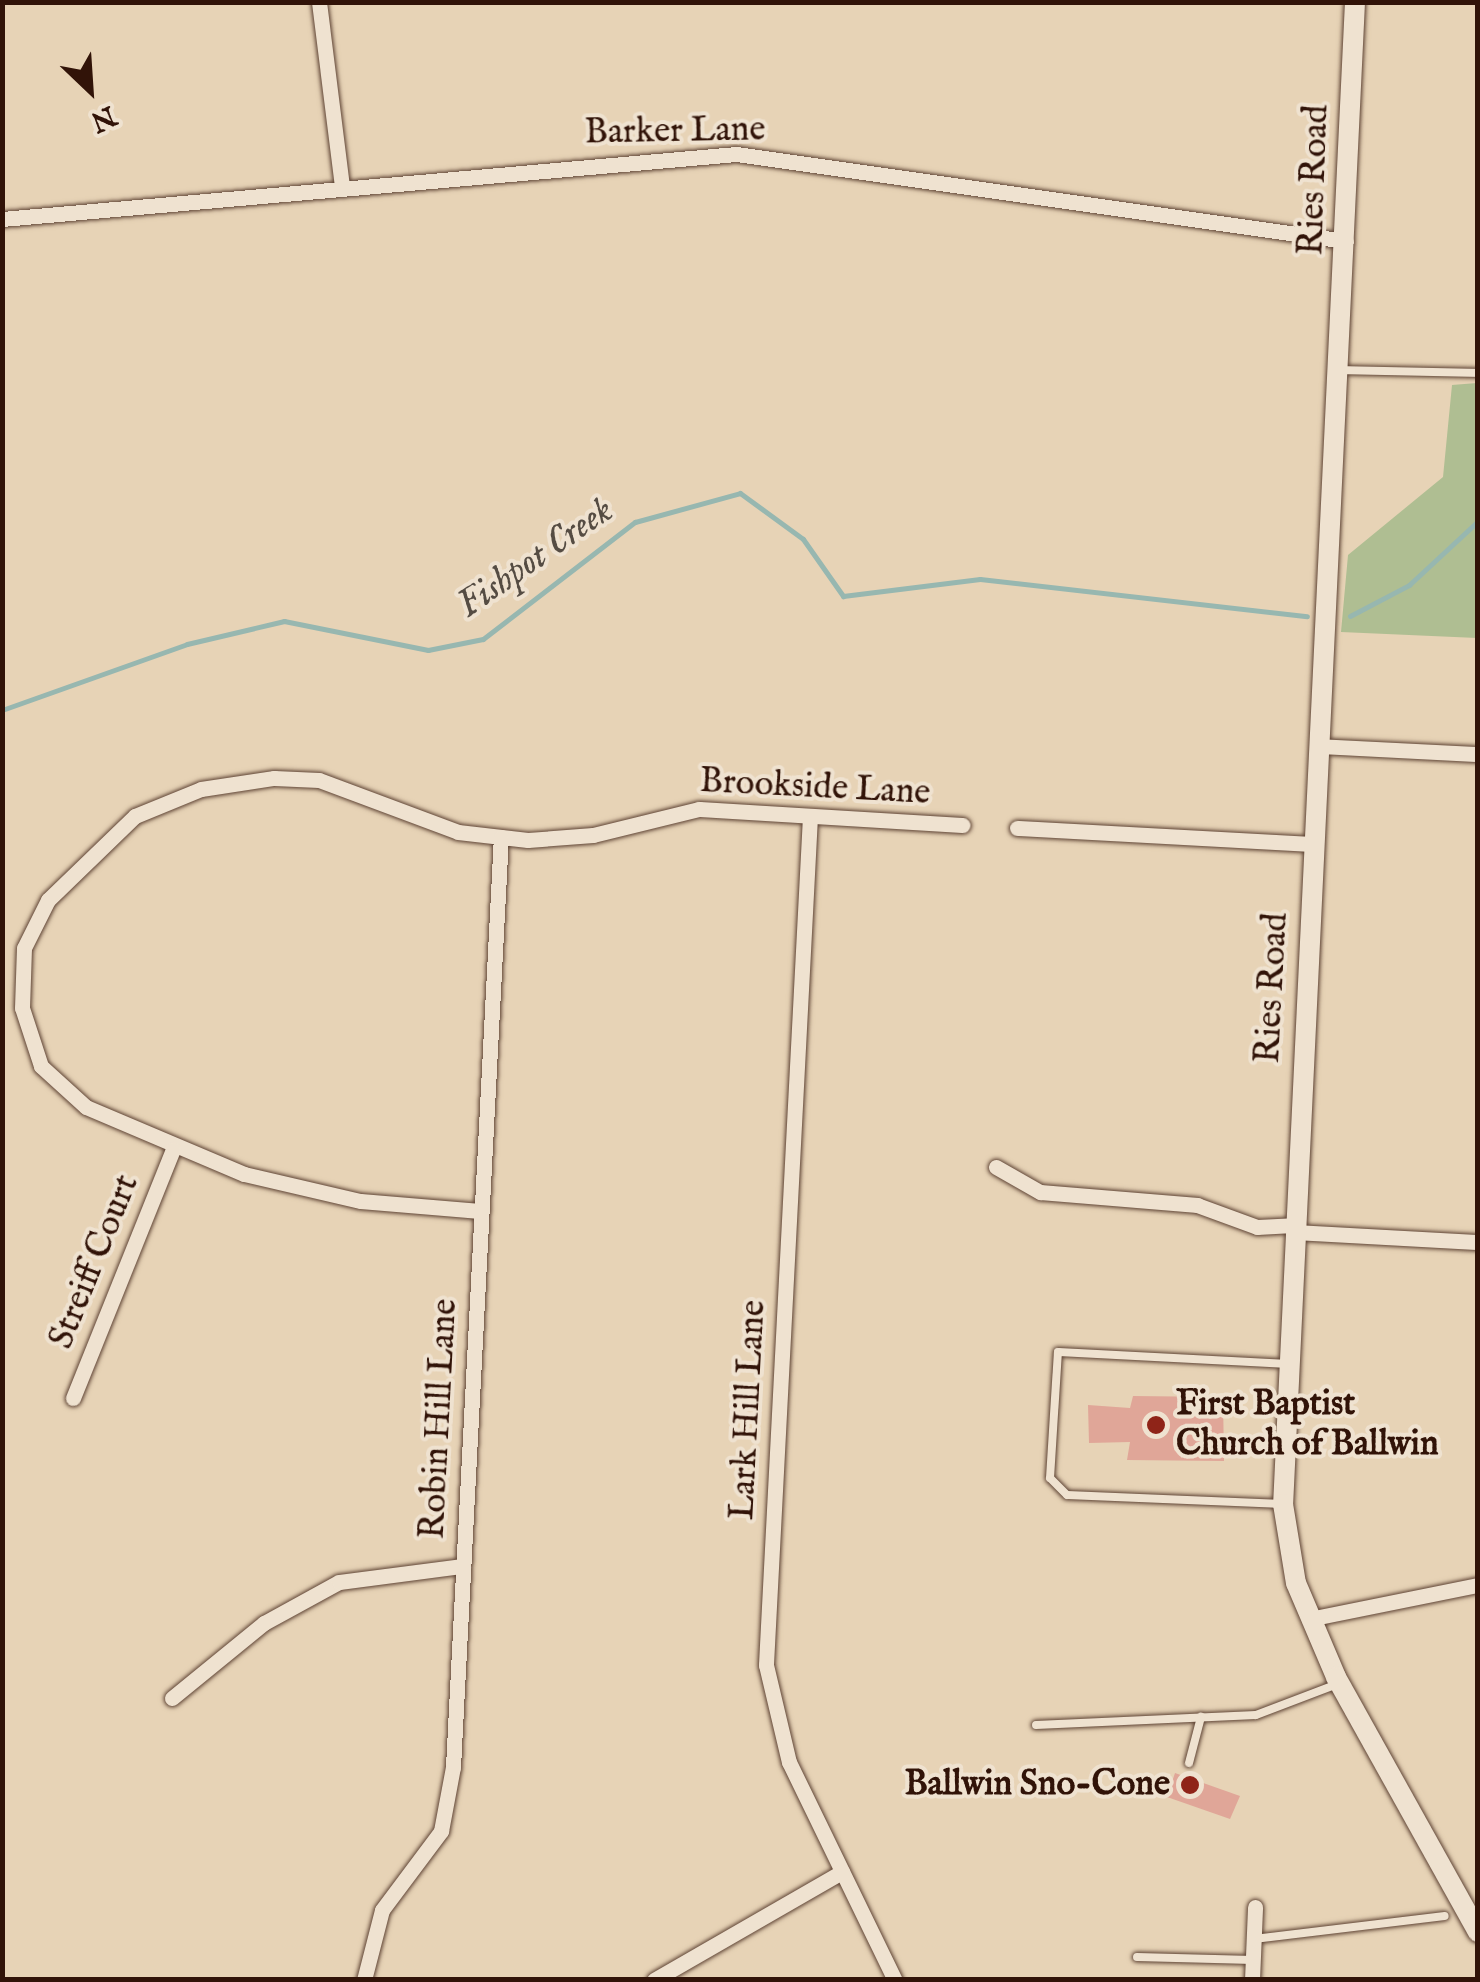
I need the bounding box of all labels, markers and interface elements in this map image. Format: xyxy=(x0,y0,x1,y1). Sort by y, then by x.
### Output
north arrow xyxy=(40,40,140,140)
text: N xyxy=(85,97,121,139)
street label: Ries Road xyxy=(1291,104,1339,256)
street label: Barker Lane xyxy=(584,109,766,155)
water label: Fishpot Creek xyxy=(449,489,623,629)
street label: Brookside Lane xyxy=(699,761,931,815)
street label: Ries Road xyxy=(1248,912,1298,1064)
street label: Streiff Court xyxy=(41,1169,149,1355)
street label: Robin Hill Lane xyxy=(413,1298,467,1540)
street label: Lark Hill Lane xyxy=(722,1299,776,1521)
place label: First Baptist Church of Ballwin xyxy=(1176,1384,1439,1466)
marker: First Baptist Church of Ballwin xyxy=(1145,1414,1167,1436)
place label: Ballwin Sno-Cone xyxy=(904,1764,1170,1806)
marker: Ballwin Sno-Cone xyxy=(1179,1774,1201,1796)

